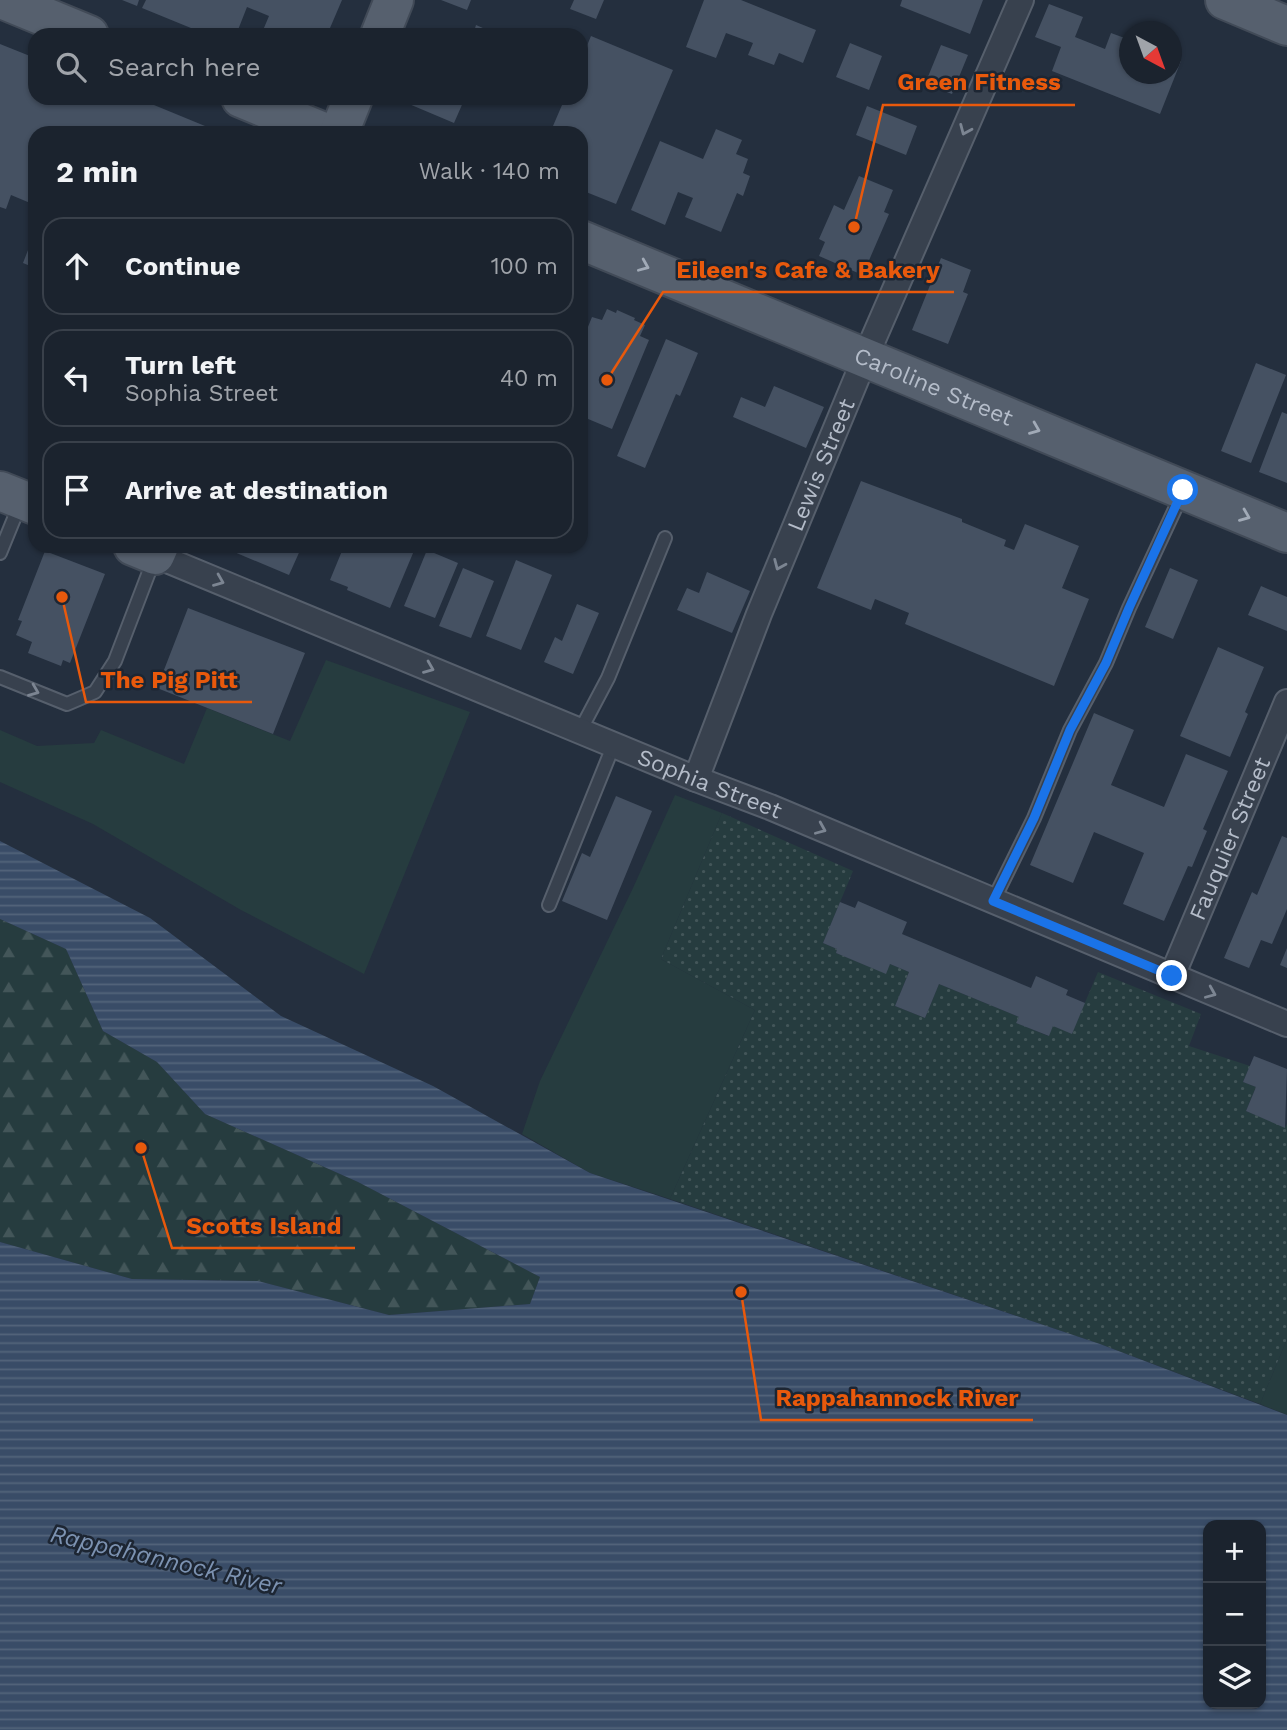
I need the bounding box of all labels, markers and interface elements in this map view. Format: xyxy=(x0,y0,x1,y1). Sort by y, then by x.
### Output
north arrow xyxy=(1119,21,1182,84)
search box xyxy=(28,28,588,105)
icon: search xyxy=(52,48,90,86)
text: Search here xyxy=(108,52,260,82)
callout: Green Fitness xyxy=(883,60,1075,105)
text: Green Fitness xyxy=(897,68,1061,96)
one-way arrow xyxy=(959,123,973,135)
text: 2 min xyxy=(56,154,138,189)
text: Walk · 140 m xyxy=(419,158,560,185)
icon: ahead xyxy=(58,247,96,285)
callout: Eileen's Cafe & Bakery xyxy=(663,247,954,292)
text: Continue xyxy=(125,251,241,281)
text: 100 m xyxy=(491,253,558,280)
text: Eileen's Cafe & Bakery xyxy=(676,256,940,284)
one-way arrow xyxy=(637,258,649,272)
street label: Caroline Street xyxy=(850,341,1018,432)
text: Turn left xyxy=(125,350,236,380)
icon: left xyxy=(58,359,96,397)
text: 40 m xyxy=(500,365,558,392)
text: Sophia Street xyxy=(125,380,278,407)
street label: Lewis Street xyxy=(781,394,860,535)
one-way arrow xyxy=(1028,421,1040,435)
icon: arrive xyxy=(58,471,96,509)
route start xyxy=(1167,474,1198,505)
text: Arrive at destination xyxy=(125,475,388,505)
one-way arrow xyxy=(1238,507,1250,521)
one-way arrow xyxy=(773,557,787,570)
one-way arrow xyxy=(211,573,224,587)
callout: The Pig Pitt xyxy=(86,657,252,702)
one-way arrow xyxy=(421,660,434,674)
text: The Pig Pitt xyxy=(100,666,238,694)
one-way arrow xyxy=(27,682,39,696)
street label: Sophia Street xyxy=(634,743,786,824)
street label: Fauquier Street xyxy=(1184,753,1276,924)
one-way arrow xyxy=(814,820,826,834)
route end xyxy=(1156,960,1187,991)
one-way arrow xyxy=(1204,984,1216,998)
callout: Scotts Island xyxy=(172,1203,355,1248)
text: Scotts Island xyxy=(186,1212,342,1240)
callout: Rappahannock River xyxy=(761,1375,1033,1420)
text: Rappahannock River xyxy=(775,1384,1019,1412)
water label: Rappahannock River xyxy=(48,1520,286,1601)
map controls xyxy=(1203,1520,1266,1709)
button: + xyxy=(1203,1520,1266,1583)
button: − xyxy=(1203,1583,1266,1646)
button: layers xyxy=(1203,1646,1266,1709)

